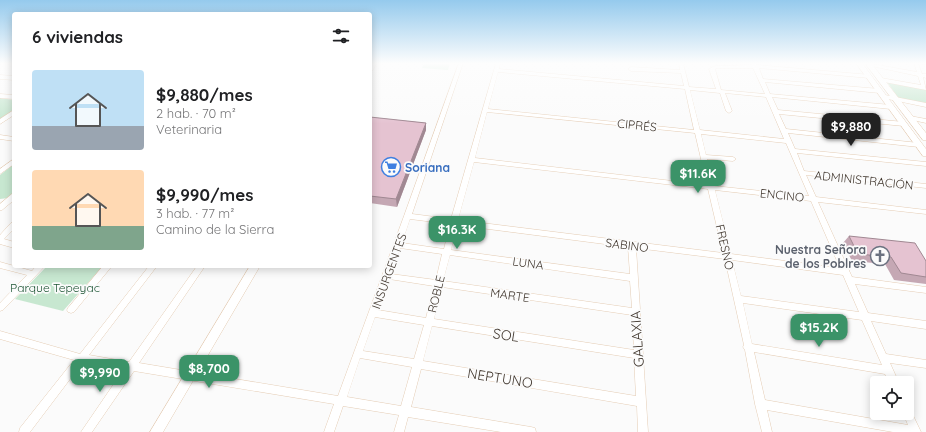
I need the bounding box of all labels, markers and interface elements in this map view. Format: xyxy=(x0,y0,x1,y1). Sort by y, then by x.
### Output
icon: filters xyxy=(330,25,352,47)
text: 6 viviendas xyxy=(32,26,123,47)
text: $9,880/mes xyxy=(156,84,253,105)
icon: home xyxy=(64,86,112,134)
text: 2 hab. · 70 m² xyxy=(156,105,236,121)
pin: $9,880 xyxy=(818,113,884,147)
street label: CIPRÉS xyxy=(617,115,658,135)
text: $9,880 xyxy=(831,118,871,134)
text: Veterinaria xyxy=(156,121,222,137)
supermarket icon: Soriana xyxy=(380,156,402,178)
place label: Soriana xyxy=(405,160,450,175)
pin: $11.6K xyxy=(665,160,731,194)
text: $11.6K xyxy=(680,165,716,181)
street label: ADMINISTRACIÓN xyxy=(814,167,914,193)
text: $9,990/mes xyxy=(156,184,253,205)
street label: ENCINO xyxy=(759,185,805,205)
icon: home xyxy=(64,186,112,234)
text: 3 hab. · 77 m² xyxy=(156,205,234,221)
pin: $16.3K xyxy=(424,216,490,250)
text: Camino de la Sierra xyxy=(156,221,274,237)
text: $16.3K xyxy=(438,221,476,237)
street label: FRESNO xyxy=(712,223,738,271)
street label: INSURGENTES xyxy=(368,231,410,311)
street label: SABINO xyxy=(605,235,649,255)
place label: Nuestra Señora de los Poblres xyxy=(775,242,866,271)
church icon: Nuestra Señora de los Poblres xyxy=(869,245,891,267)
street label: LUNA xyxy=(512,253,545,273)
street label: ROBLE xyxy=(424,274,448,314)
park label: Parque Tepeyac xyxy=(10,280,100,295)
street label: MARTE xyxy=(489,285,531,305)
street label: GALAXIA xyxy=(626,310,648,368)
pin: $15.2K xyxy=(786,314,852,348)
text: $15.2K xyxy=(800,319,838,335)
street label: SOL xyxy=(492,324,521,346)
pin: $8,700 xyxy=(176,355,242,389)
pin: $9,990 xyxy=(67,359,133,393)
text: $8,700 xyxy=(188,360,230,376)
text: $9,990 xyxy=(79,364,121,380)
street label: NEPTUNO xyxy=(466,364,534,392)
map controls xyxy=(870,376,914,420)
button: locate xyxy=(870,376,914,420)

